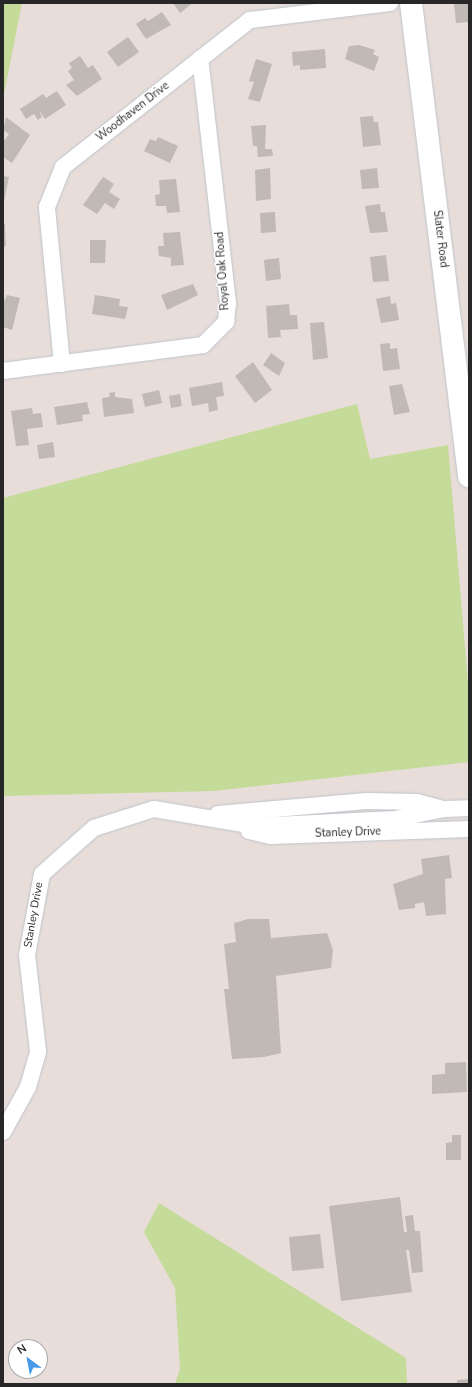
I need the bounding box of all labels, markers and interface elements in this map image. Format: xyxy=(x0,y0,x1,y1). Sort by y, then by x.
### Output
street label: Woodhaven Drive xyxy=(94,79,172,145)
street label: Slater Road xyxy=(430,209,450,269)
street label: Royal Oak Road xyxy=(214,231,232,311)
street label: Stanley Drive xyxy=(315,825,381,841)
street label: Stanley Drive xyxy=(22,881,46,949)
north arrow xyxy=(8,1339,48,1379)
text: N xyxy=(14,1341,29,1358)

